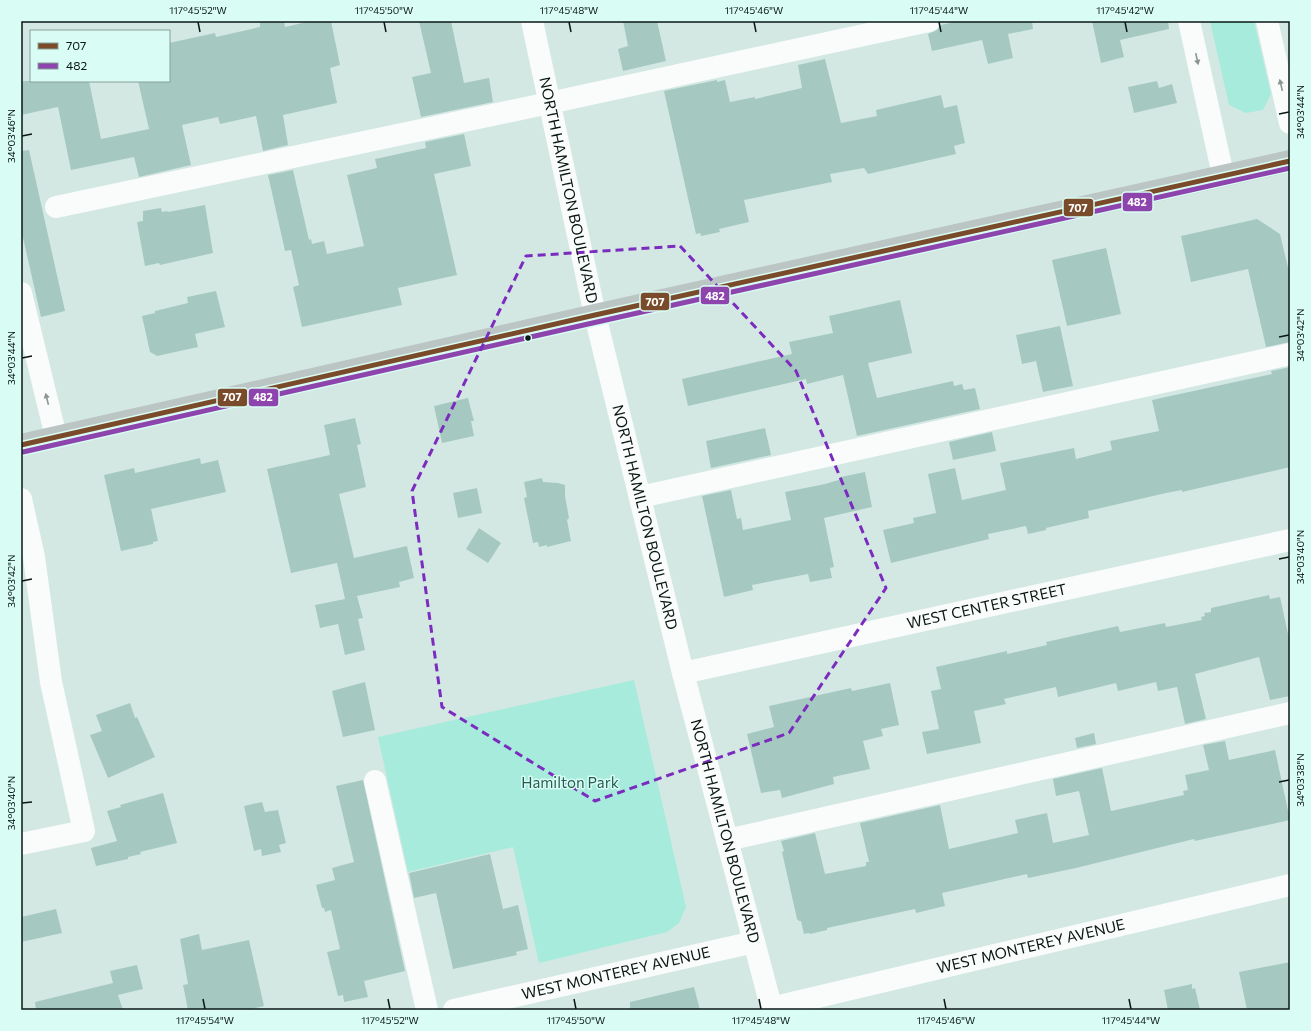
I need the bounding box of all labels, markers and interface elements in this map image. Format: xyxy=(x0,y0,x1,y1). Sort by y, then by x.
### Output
text: 117°45'52"W xyxy=(169,4,227,16)
text: 117°45'50"W xyxy=(355,4,413,16)
text: 117°45'48"W xyxy=(540,4,598,16)
text: 117°45'46"W xyxy=(725,4,783,16)
text: 117°45'44"W xyxy=(910,4,968,16)
text: 117°45'42"W xyxy=(1096,4,1154,16)
legend xyxy=(30,30,170,82)
text: 707 xyxy=(66,38,86,52)
one-way arrow xyxy=(1195,53,1201,65)
text: 482 xyxy=(66,58,87,72)
street label: NORTH HAMILTON BOULEVARD xyxy=(536,75,602,305)
one-way arrow xyxy=(1278,79,1284,91)
text: 34°03'44"N xyxy=(1294,85,1306,139)
text: 34°03'46"N xyxy=(5,109,17,163)
line badge: 482 xyxy=(1122,192,1153,212)
text: 482 xyxy=(1127,195,1147,208)
line badge: 707 xyxy=(1063,198,1094,217)
text: 707 xyxy=(1068,201,1088,214)
line badge: 482 xyxy=(700,286,730,305)
text: 482 xyxy=(705,289,725,302)
line badge: 707 xyxy=(640,292,670,311)
text: 707 xyxy=(645,295,665,308)
text: 34°03'42"N xyxy=(1294,308,1306,362)
text: 34°03'44"N xyxy=(5,331,17,385)
unlabelled marker xyxy=(523,333,533,343)
line badge: 707 xyxy=(217,388,248,407)
line badge: 482 xyxy=(248,388,279,407)
text: 707 xyxy=(222,390,242,403)
text: 482 xyxy=(253,390,273,403)
one-way arrow xyxy=(44,393,50,405)
street label: NORTH HAMILTON BOULEVARD xyxy=(609,403,682,631)
text: 34°03'40"N xyxy=(1294,530,1306,584)
text: 34°03'42"N xyxy=(5,554,17,608)
street label: WEST CENTER STREET xyxy=(905,579,1068,632)
street label: NORTH HAMILTON BOULEVARD xyxy=(688,717,764,945)
text: 34°03'38"N xyxy=(1294,753,1306,807)
park label: Hamilton Park xyxy=(521,773,619,791)
text: 34°03'40"N xyxy=(5,776,17,830)
street label: WEST MONTEREY AVENUE xyxy=(935,914,1127,976)
street label: WEST MONTEREY AVENUE xyxy=(520,942,712,1002)
text: 117°45'54"W xyxy=(176,1014,234,1026)
text: 117°45'52"W xyxy=(361,1014,419,1026)
text: 117°45'50"W xyxy=(547,1014,605,1026)
text: 117°45'48"W xyxy=(732,1014,790,1026)
text: 117°45'46"W xyxy=(917,1014,975,1026)
text: 117°45'44"W xyxy=(1102,1014,1160,1026)

